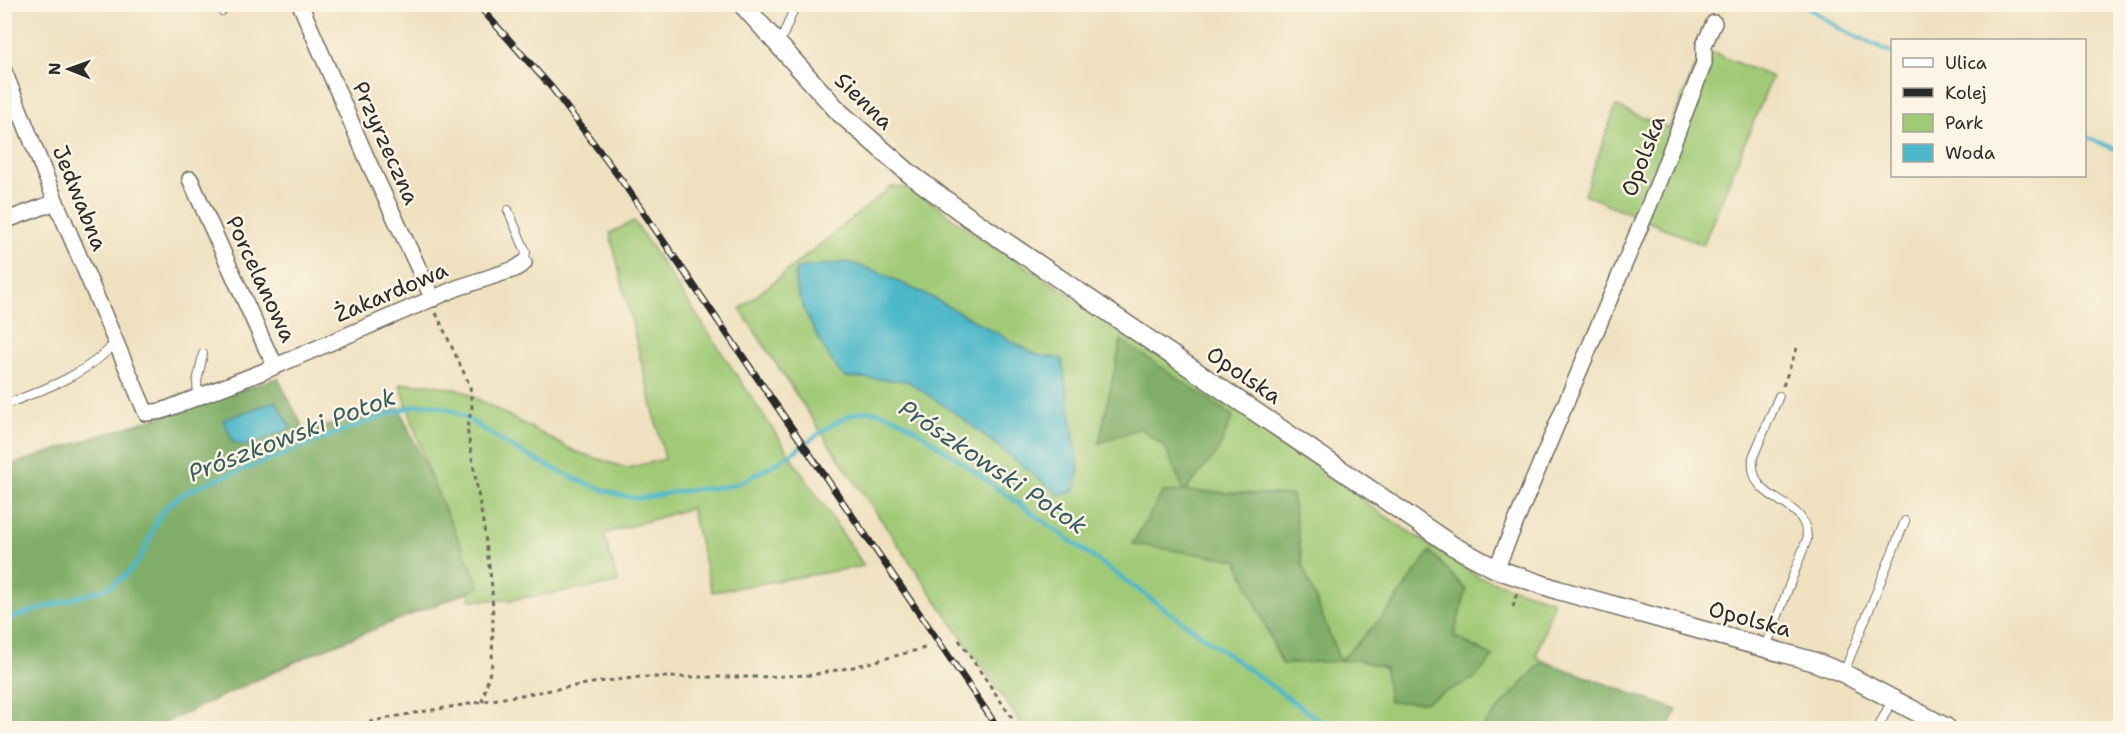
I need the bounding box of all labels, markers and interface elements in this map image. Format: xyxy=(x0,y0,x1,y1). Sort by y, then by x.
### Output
north arrow xyxy=(39,39,99,99)
legend xyxy=(1891,39,2086,177)
text: Ulica xyxy=(1945,51,1987,75)
text: N xyxy=(44,62,65,75)
street label: Sienna xyxy=(828,66,900,136)
street label: Przyrzeczna xyxy=(346,77,426,209)
text: Kolej xyxy=(1945,81,1987,105)
street label: Opolska xyxy=(1614,111,1672,201)
text: Park xyxy=(1945,111,1984,135)
street label: Jedwabna xyxy=(46,141,114,255)
text: Woda xyxy=(1945,141,1995,165)
street label: Porcelanowa xyxy=(219,211,303,347)
street label: Żakardowa xyxy=(330,255,452,329)
street label: Opolska xyxy=(1201,339,1287,411)
water label: Prószkowski Potok xyxy=(184,381,401,489)
water label: Prószkowski Potok xyxy=(893,392,1093,542)
street label: Opolska xyxy=(1705,594,1795,644)

